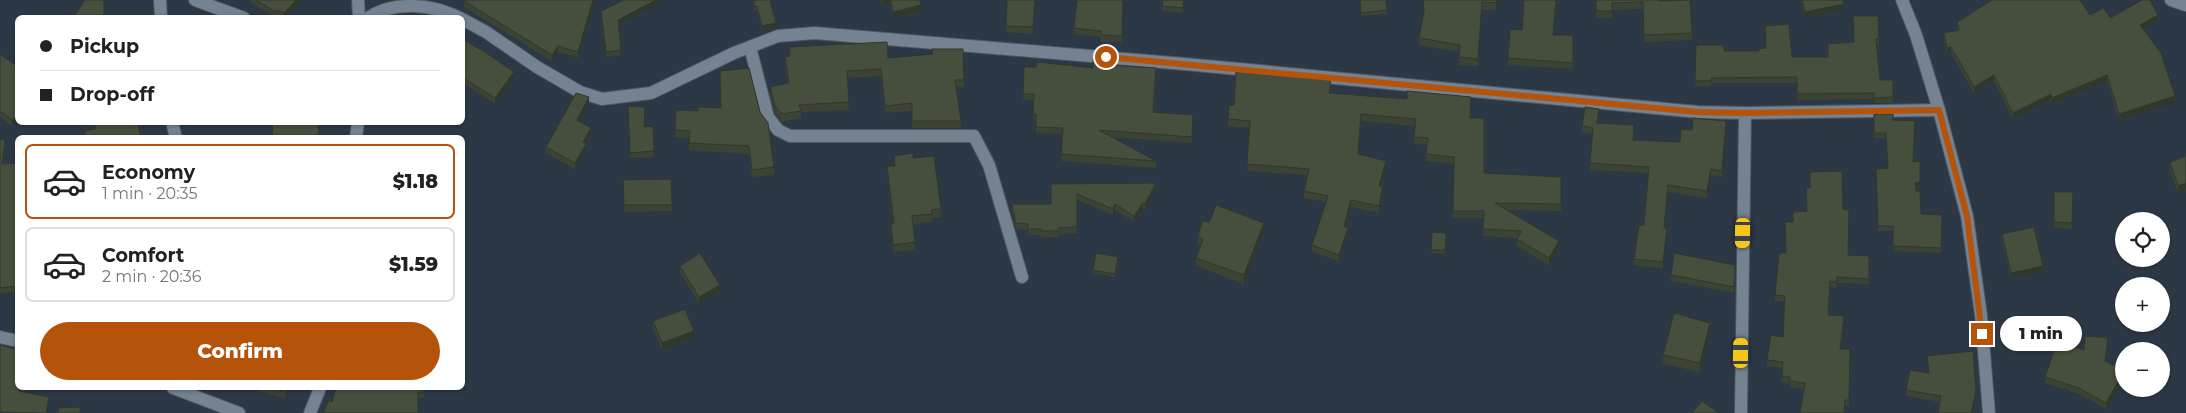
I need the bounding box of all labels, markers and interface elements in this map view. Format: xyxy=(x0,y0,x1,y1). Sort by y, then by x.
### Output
text: Pickup xyxy=(70,35,139,58)
route start xyxy=(1095,46,1117,68)
text: Drop-off xyxy=(70,83,154,106)
icon: car xyxy=(42,159,87,204)
text: Economy xyxy=(102,161,195,184)
text: $1.18 xyxy=(393,170,438,193)
text: 1 min · 20:35 xyxy=(102,184,197,203)
map controls xyxy=(2115,212,2170,397)
button: locate xyxy=(2115,212,2170,267)
car xyxy=(1735,218,1750,248)
icon: car xyxy=(42,242,87,287)
text: Comfort xyxy=(102,244,184,267)
text: $1.59 xyxy=(389,253,438,276)
text: 2 min · 20:36 xyxy=(102,267,202,286)
button: + xyxy=(2115,277,2170,332)
callout: 1 min xyxy=(2000,316,2082,352)
button: Confirm xyxy=(40,322,440,380)
route end xyxy=(1971,323,1993,345)
text: 1 min xyxy=(2019,324,2063,343)
car xyxy=(1733,338,1748,368)
button: − xyxy=(2115,342,2170,397)

